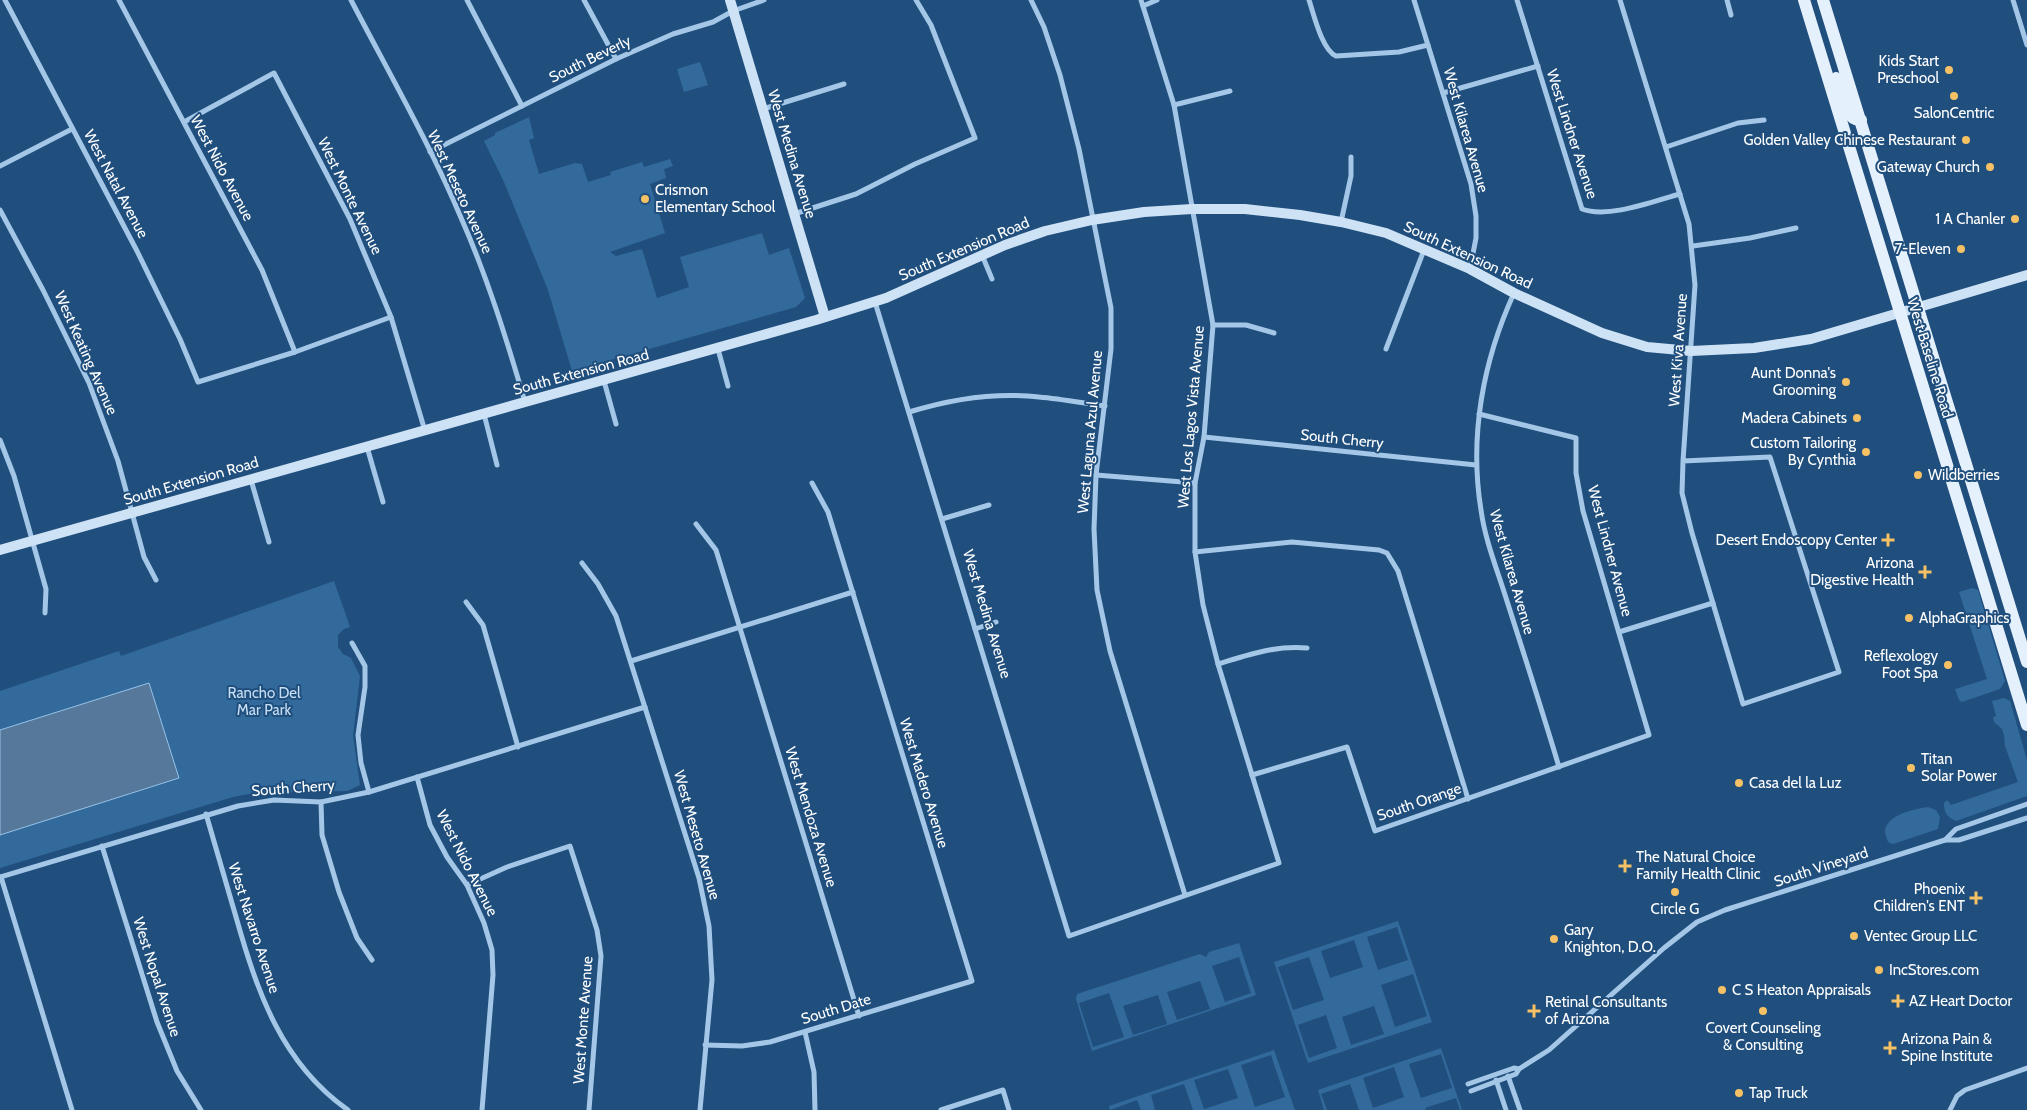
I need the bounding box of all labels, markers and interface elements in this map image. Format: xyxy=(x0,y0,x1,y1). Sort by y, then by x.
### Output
street label: South Beverly xyxy=(546,31,634,87)
place label: Kids Start Preschool xyxy=(1877,52,1939,87)
marker: Kids Start Preschool xyxy=(1943,64,1955,76)
street label: West Kilarea Avenue xyxy=(1440,65,1493,195)
street label: West Lindner Avenue xyxy=(1543,67,1602,201)
street label: West Medina Avenue xyxy=(764,87,820,221)
marker: SalonCentric xyxy=(1948,90,1960,102)
place label: SalonCentric xyxy=(1914,104,1995,122)
street label: West Nido Avenue xyxy=(187,112,258,224)
street label: West Natal Avenue xyxy=(80,127,152,242)
street label: West Meseto Avenue xyxy=(424,128,497,257)
place label: Golden Valley Chinese Restaurant xyxy=(1743,131,1956,149)
marker: Golden Valley Chinese Restaurant xyxy=(1960,134,1972,146)
street label: West Monte Avenue xyxy=(314,135,386,258)
place label: Gateway Church xyxy=(1877,158,1980,176)
marker: Gateway Church xyxy=(1984,161,1996,173)
place label: Crismon Elementary School xyxy=(655,181,776,216)
marker: Crismon Elementary School xyxy=(639,193,651,205)
place label: 1 A Chanler xyxy=(1935,210,2005,228)
street label: South Extension Road xyxy=(896,213,1032,285)
marker: 1 A Chanler xyxy=(2009,213,2021,225)
street label: South Extension Road xyxy=(1401,217,1535,293)
place label: 7-Eleven xyxy=(1895,240,1951,258)
marker: 7-Eleven xyxy=(1955,243,1967,255)
street label: West Keating Avenue xyxy=(51,288,122,418)
street label: West Kiva Avenue xyxy=(1665,293,1691,407)
street label: West Baseline Road xyxy=(1903,296,1957,420)
street label: West Los Lagos Vista Avenue xyxy=(1174,324,1208,509)
street label: South Extension Road xyxy=(511,345,651,399)
street label: West Laguna Azul Avenue xyxy=(1074,349,1106,514)
place label: Aunt Donna's Grooming xyxy=(1751,364,1837,399)
marker: Aunt Donna's Grooming xyxy=(1840,376,1852,388)
place label: Madera Cabinets xyxy=(1741,409,1847,427)
marker: Madera Cabinets xyxy=(1851,412,1863,424)
street label: South Cherry xyxy=(1300,426,1385,452)
place label: Custom Tailoring By Cynthia xyxy=(1750,434,1857,469)
marker: Custom Tailoring By Cynthia xyxy=(1860,446,1872,458)
street label: South Extension Road xyxy=(121,453,261,509)
place label: Wildberries xyxy=(1928,466,2000,484)
marker: Wildberries xyxy=(1912,469,1924,481)
street label: West Lindner Avenue xyxy=(1584,483,1636,619)
street label: West Kilarea Avenue xyxy=(1486,507,1539,637)
place label: Desert Endoscopy Center xyxy=(1716,531,1877,549)
marker: Desert Endoscopy Center xyxy=(1881,533,1895,547)
street label: West Medina Avenue xyxy=(959,547,1015,681)
place label: Arizona Digestive Health xyxy=(1810,554,1915,589)
marker: Arizona Digestive Health xyxy=(1918,565,1932,579)
place label: AlphaGraphics xyxy=(1919,609,2010,627)
marker: AlphaGraphics xyxy=(1903,612,1915,624)
place label: Reflexology Foot Spa xyxy=(1864,647,1939,682)
marker: Reflexology Foot Spa xyxy=(1942,659,1954,671)
park label: Rancho Del Mar Park xyxy=(227,684,301,719)
street label: West Madero Avenue xyxy=(896,716,952,850)
street label: West Mendoza Avenue xyxy=(781,745,841,890)
place label: Titan Solar Power xyxy=(1921,750,1997,785)
marker: Titan Solar Power xyxy=(1905,762,1917,774)
street label: West Meseto Avenue xyxy=(670,768,724,902)
place label: Casa del la Luz xyxy=(1749,774,1842,792)
street label: South Cherry xyxy=(251,776,336,800)
marker: Casa del la Luz xyxy=(1733,777,1745,789)
street label: South Orange xyxy=(1374,779,1464,825)
street label: West Nido Avenue xyxy=(432,807,502,920)
street label: South Vineyard xyxy=(1772,843,1870,891)
place label: The Natural Choice Family Health Clinic xyxy=(1636,848,1761,883)
marker: The Natural Choice Family Health Clinic xyxy=(1618,859,1632,873)
street label: West Navarro Avenue xyxy=(224,860,284,996)
place label: Phoenix Children's ENT xyxy=(1873,880,1965,915)
marker: Circle G xyxy=(1669,886,1681,898)
marker: Phoenix Children's ENT xyxy=(1969,891,1983,905)
place label: Circle G xyxy=(1651,900,1699,918)
street label: West Nopal Avenue xyxy=(129,915,185,1039)
place label: Gary Knighton, D.O. xyxy=(1564,921,1656,956)
place label: Ventec Group LLC xyxy=(1864,927,1977,945)
marker: Ventec Group LLC xyxy=(1848,930,1860,942)
marker: Gary Knighton, D.O. xyxy=(1548,933,1560,945)
street label: West Monte Avenue xyxy=(570,955,596,1085)
place label: IncStores.com xyxy=(1889,961,1979,979)
marker: IncStores.com xyxy=(1873,964,1885,976)
place label: C S Heaton Appraisals xyxy=(1732,981,1871,999)
marker: C S Heaton Appraisals xyxy=(1716,984,1728,996)
street label: South Date xyxy=(799,990,873,1028)
place label: AZ Heart Doctor xyxy=(1909,992,2012,1010)
place label: Retinal Consultants of Arizona xyxy=(1545,993,1667,1028)
marker: AZ Heart Doctor xyxy=(1891,994,1905,1008)
marker: Retinal Consultants of Arizona xyxy=(1527,1004,1541,1018)
marker: Covert Counseling & Consulting xyxy=(1757,1005,1769,1017)
place label: Covert Counseling & Consulting xyxy=(1705,1019,1821,1054)
place label: Arizona Pain & Spine Institute xyxy=(1901,1030,1993,1065)
marker: Arizona Pain & Spine Institute xyxy=(1883,1041,1897,1055)
place label: Tap Truck xyxy=(1749,1084,1808,1102)
marker: Tap Truck xyxy=(1733,1087,1745,1099)

